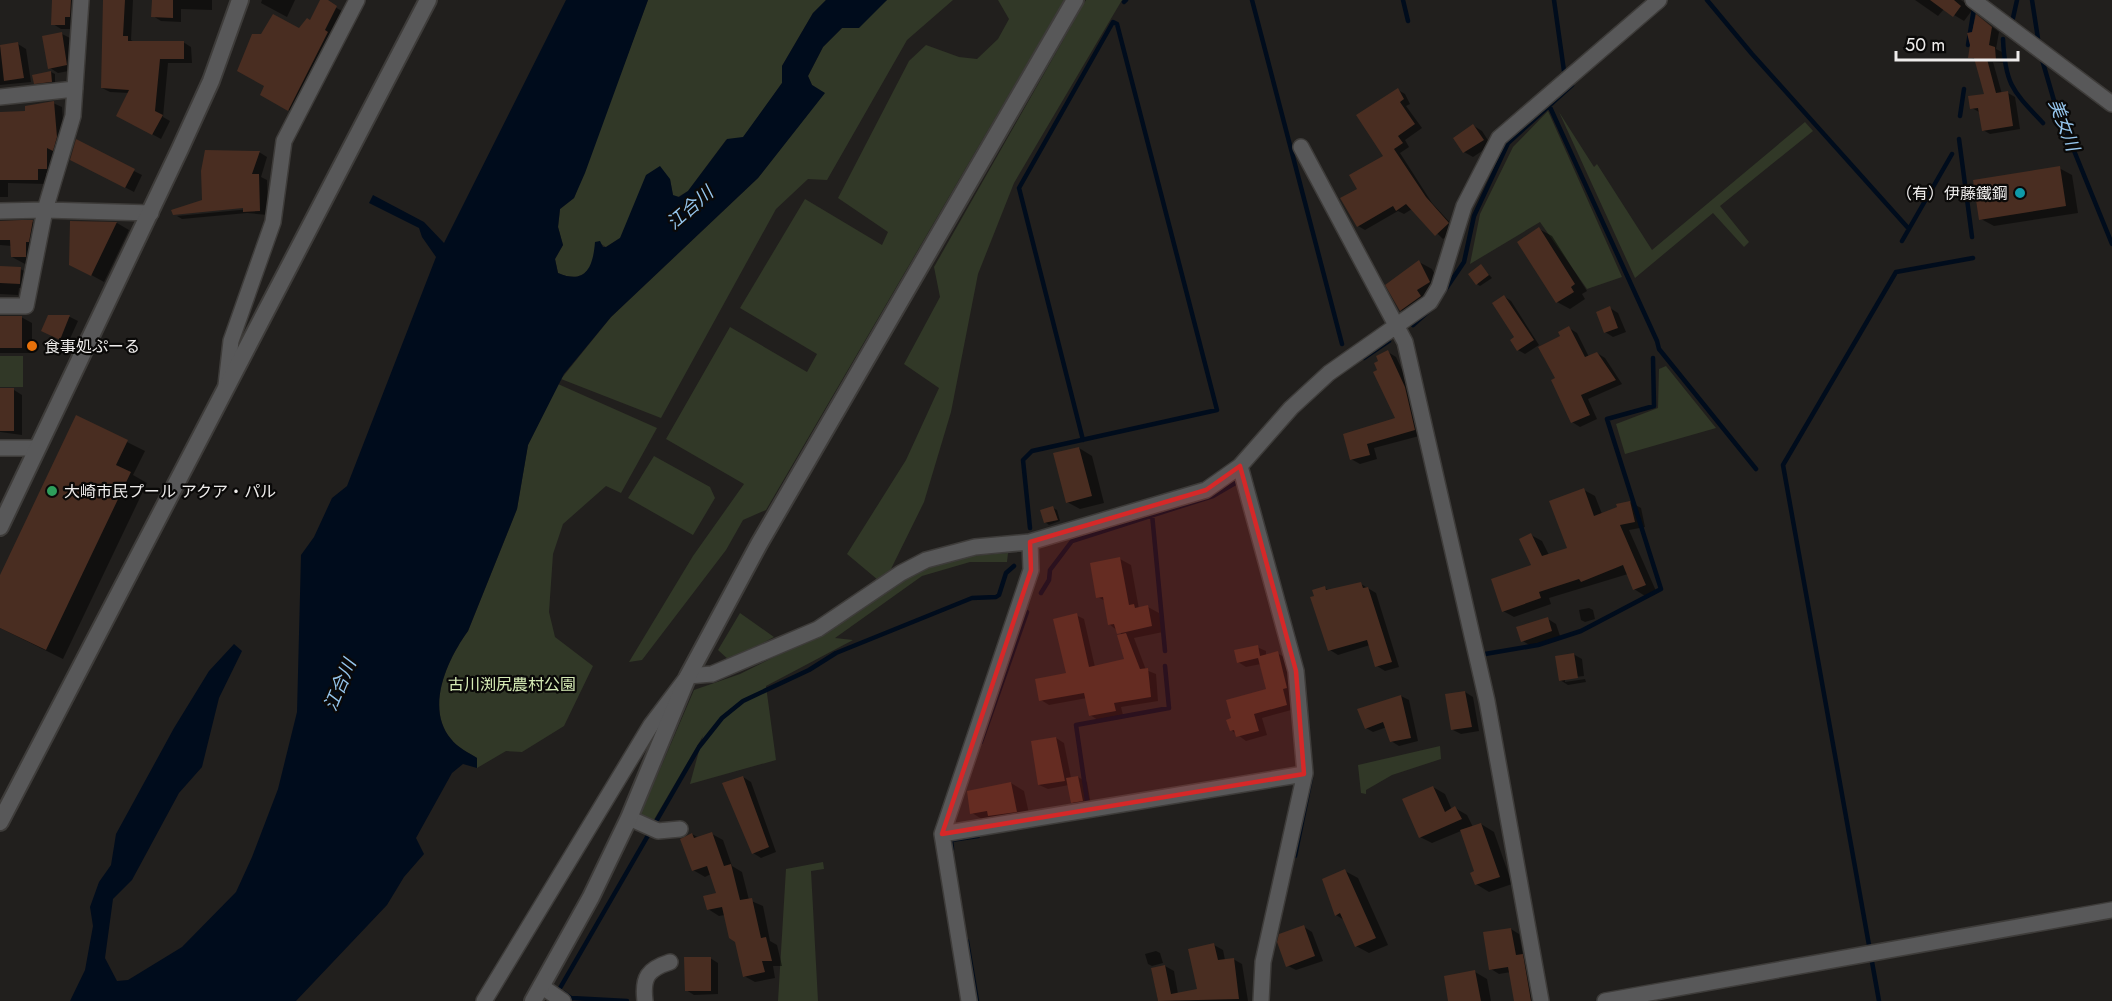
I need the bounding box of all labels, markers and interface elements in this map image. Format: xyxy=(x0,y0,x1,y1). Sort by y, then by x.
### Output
scale bar xyxy=(1896,24,2018,62)
text: 50 m xyxy=(1905,32,1945,58)
water label: 美女川 xyxy=(2042,95,2087,157)
water label: 江合川 xyxy=(661,179,720,236)
place label: （有）伊藤鐵鋼 xyxy=(1896,182,2008,205)
marker: （有）伊藤鐵鋼 xyxy=(2013,186,2027,200)
place label: 食事処ぷーる xyxy=(44,335,140,358)
marker: 食事処ぷーる xyxy=(25,339,39,353)
place label: 大崎市民プール アクア・パル xyxy=(64,480,276,503)
marker: 大崎市民プール アクア・パル xyxy=(45,484,59,498)
water label: 江合川 xyxy=(317,653,363,715)
park label: 古川渕尻農村公園 xyxy=(448,673,576,696)

